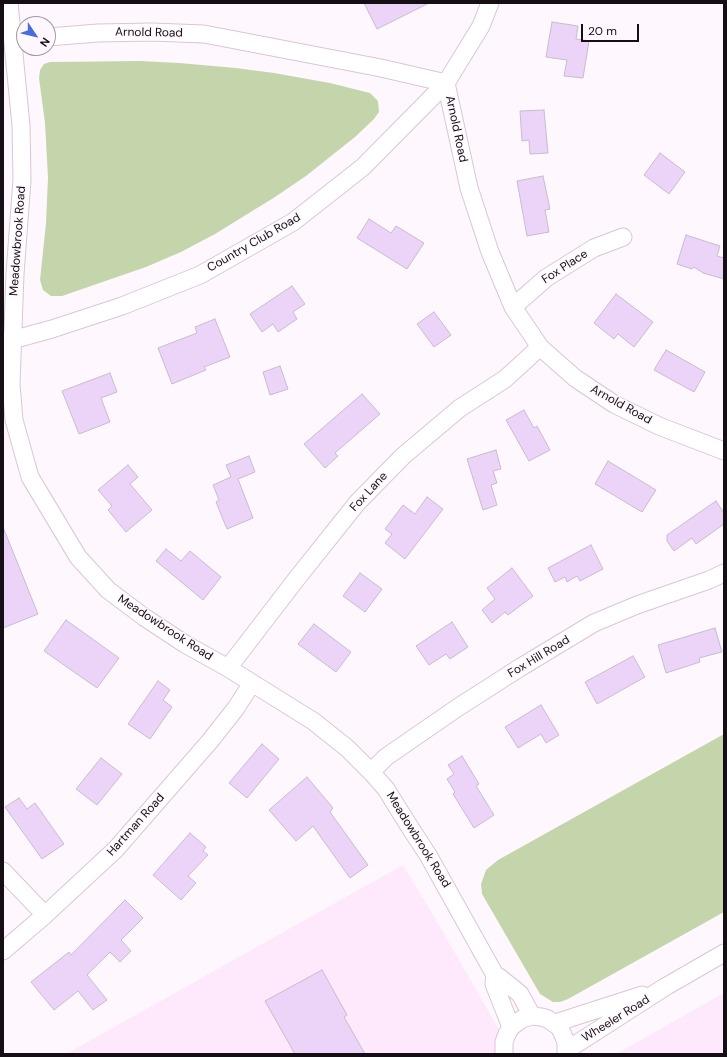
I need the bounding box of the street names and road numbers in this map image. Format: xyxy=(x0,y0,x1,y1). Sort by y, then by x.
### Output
street label: Arnold Road xyxy=(115,25,183,41)
street label: Arnold Road xyxy=(442,94,470,164)
street label: Meadowbrook Road xyxy=(7,186,29,296)
street label: Country Club Road xyxy=(205,210,303,276)
street label: Fox Place xyxy=(539,247,591,287)
street label: Arnold Road xyxy=(588,382,654,428)
street label: Fox Lane xyxy=(347,469,391,515)
street label: Meadowbrook Road xyxy=(115,592,215,664)
street label: Fox Hill Road xyxy=(505,633,573,681)
street label: Meadowbrook Road xyxy=(383,789,453,891)
street label: Hartman Road xyxy=(104,791,168,859)
street label: Wheeler Road xyxy=(579,992,653,1046)

